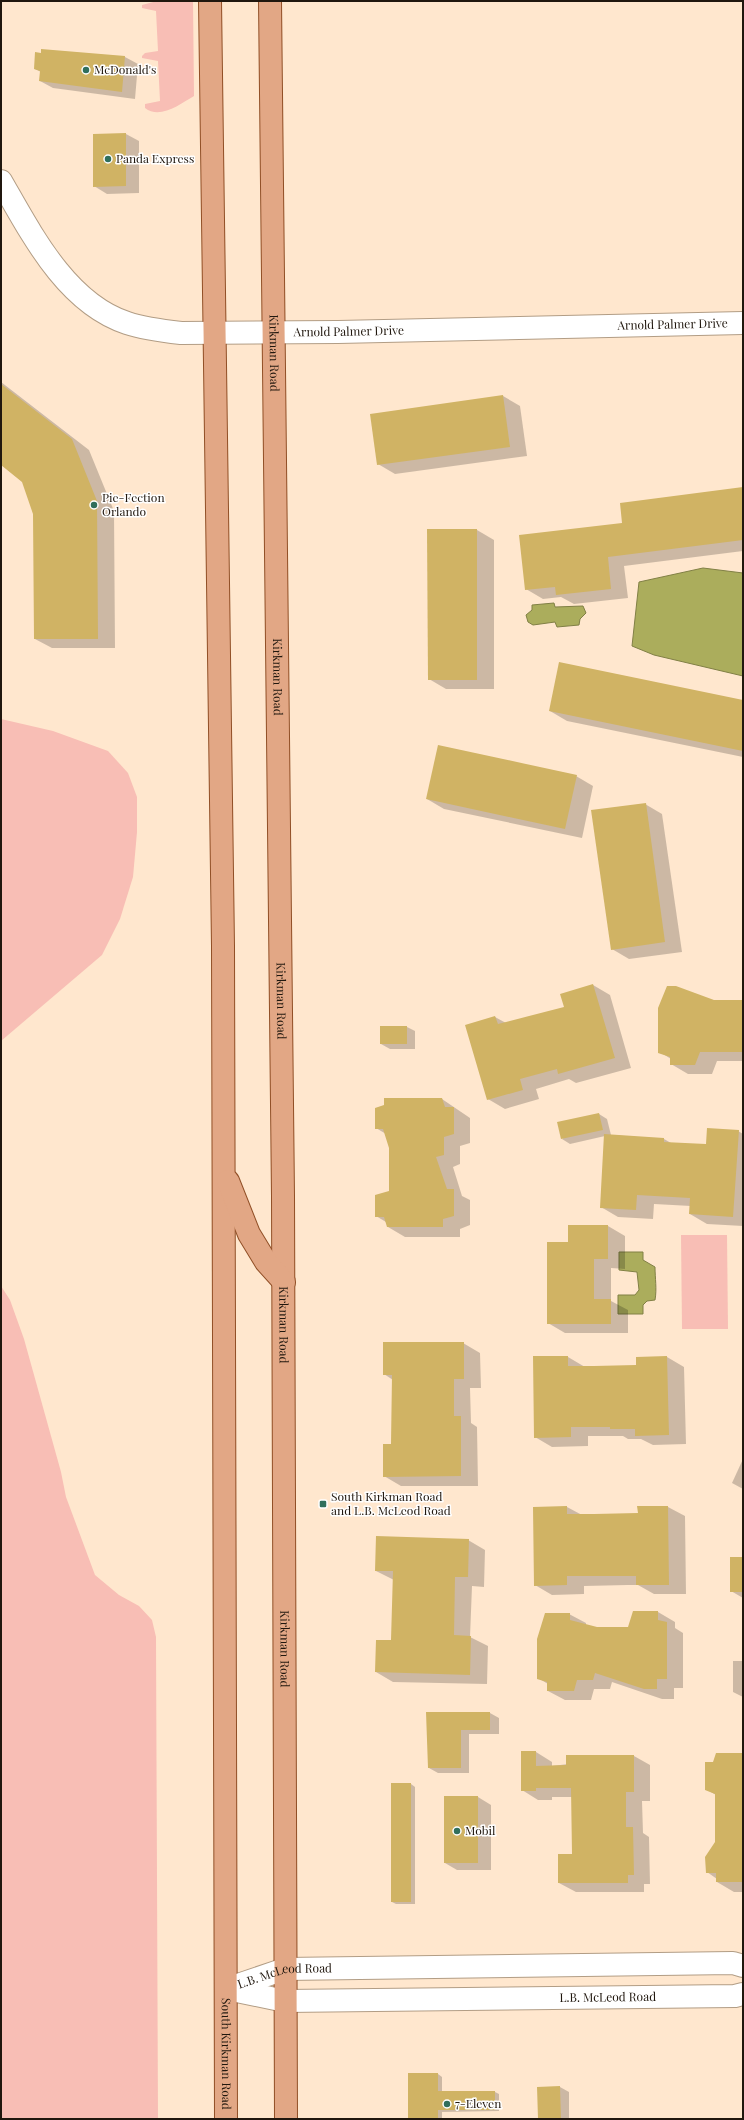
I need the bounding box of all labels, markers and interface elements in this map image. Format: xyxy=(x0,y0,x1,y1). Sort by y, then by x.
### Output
place label: McDonald's xyxy=(94,61,156,77)
marker: McDonald's xyxy=(81,65,91,75)
place label: Panda Express xyxy=(116,150,194,166)
marker: Panda Express xyxy=(103,154,113,164)
street label: Kirkman Road xyxy=(266,314,283,392)
street label: Arnold Palmer Drive xyxy=(616,314,728,333)
street label: Arnold Palmer Drive xyxy=(292,322,404,339)
place label: Pie-Fection Orlando xyxy=(102,489,165,519)
marker: Pie-Fection Orlando xyxy=(89,500,99,510)
street label: Kirkman Road xyxy=(270,638,287,716)
street label: Kirkman Road xyxy=(273,962,290,1040)
street label: Kirkman Road xyxy=(276,1286,293,1364)
place label: South Kirkman Road and L.B. McLeod Road xyxy=(331,1488,451,1518)
marker: South Kirkman Road and L.B. McLeod Road xyxy=(318,1499,328,1509)
street label: Kirkman Road xyxy=(277,1610,294,1688)
place label: Mobil xyxy=(465,1822,496,1838)
marker: Mobil xyxy=(452,1826,462,1836)
street label: L.B. McLeod Road xyxy=(235,1959,332,1992)
street label: L.B. McLeod Road xyxy=(559,1988,656,2005)
street label: South Kirkman Road xyxy=(219,1998,235,2110)
place label: 7-Eleven xyxy=(455,2095,501,2111)
marker: 7-Eleven xyxy=(442,2099,452,2109)

